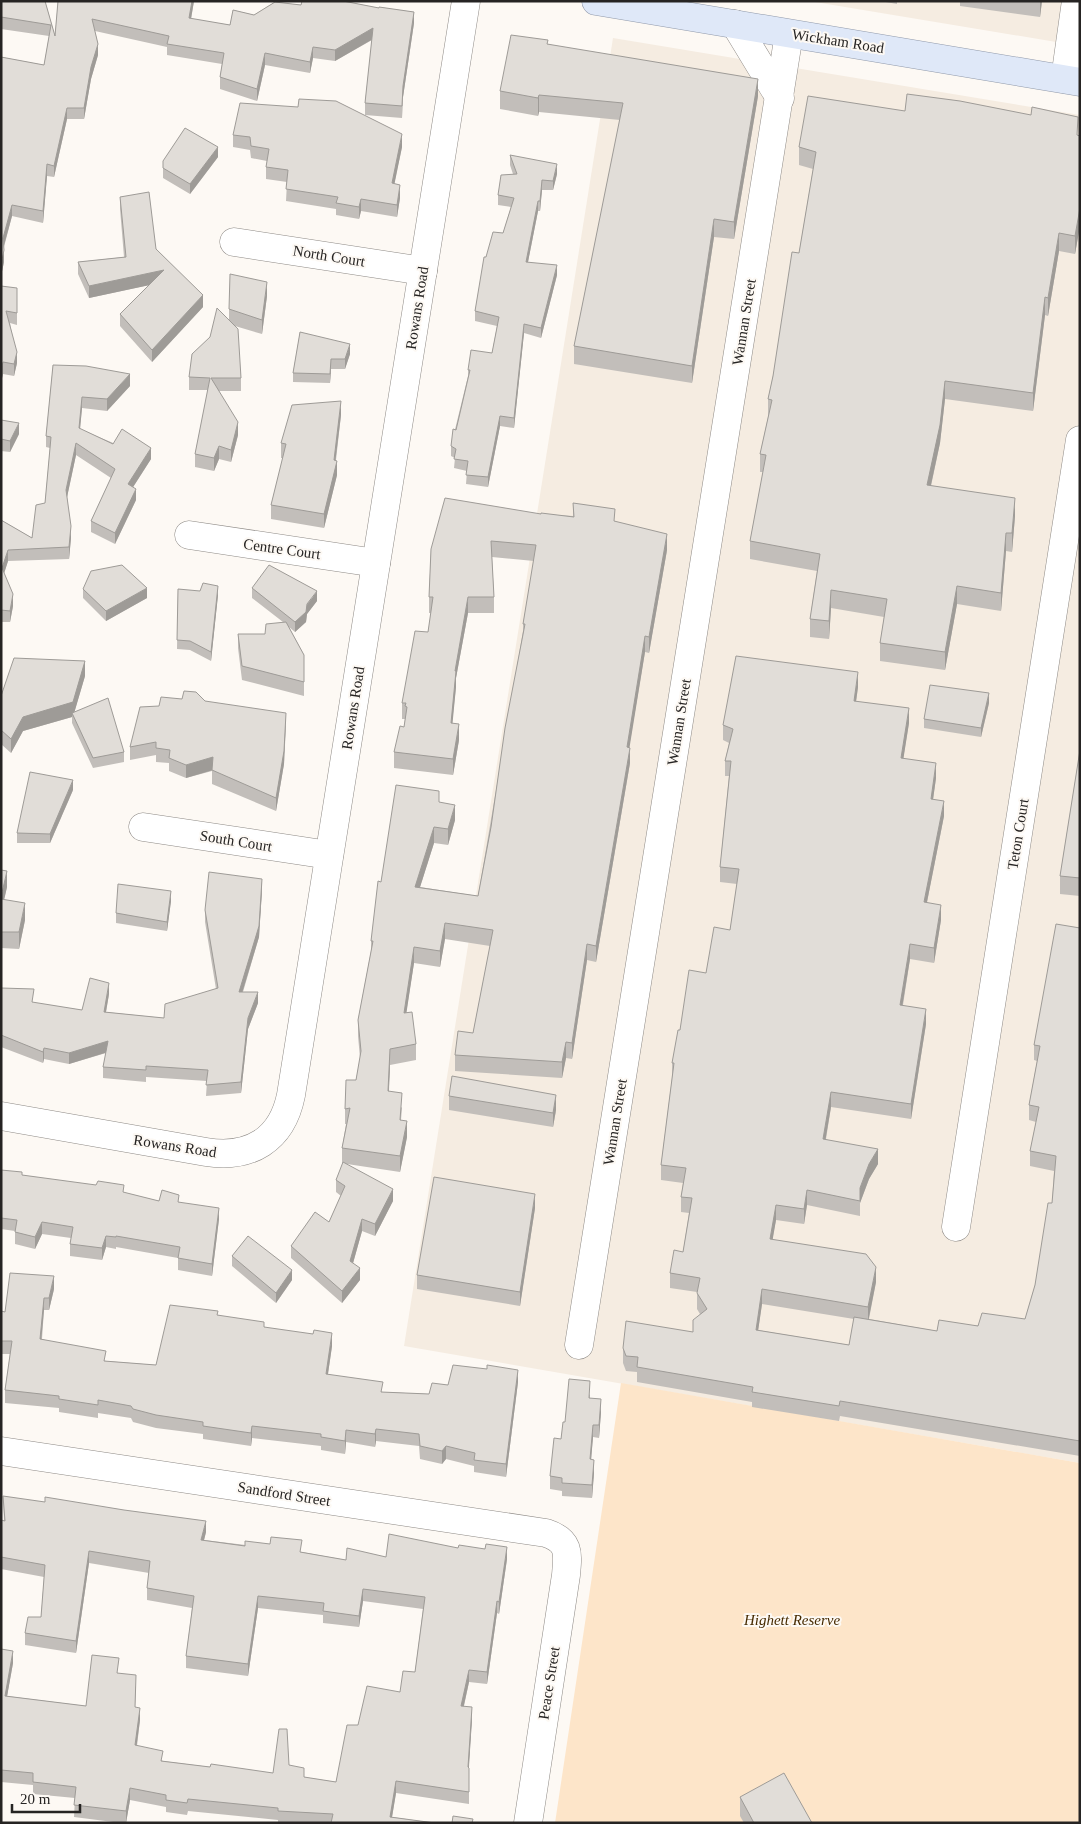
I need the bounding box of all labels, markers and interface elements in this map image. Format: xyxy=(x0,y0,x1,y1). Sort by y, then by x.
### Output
street label: Wickham Road xyxy=(791,26,886,56)
street label: North Court xyxy=(292,242,367,270)
street label: Rowans Road xyxy=(403,265,432,351)
street label: Wannan Street xyxy=(729,277,759,366)
street label: Centre Court xyxy=(242,536,323,562)
street label: Rowans Road xyxy=(339,665,368,751)
street label: Wannan Street xyxy=(664,677,694,766)
street label: Teton Court xyxy=(1004,796,1032,871)
street label: South Court xyxy=(199,827,274,855)
street label: Wannan Street xyxy=(600,1077,630,1166)
street label: Rowans Road xyxy=(132,1132,218,1161)
street label: Sandford Street xyxy=(236,1479,332,1509)
park label: Highett Reserve xyxy=(743,1612,840,1628)
street label: Peace Street xyxy=(535,1645,563,1721)
scale bar xyxy=(12,1782,80,1814)
text: 20 m xyxy=(20,1791,51,1807)

